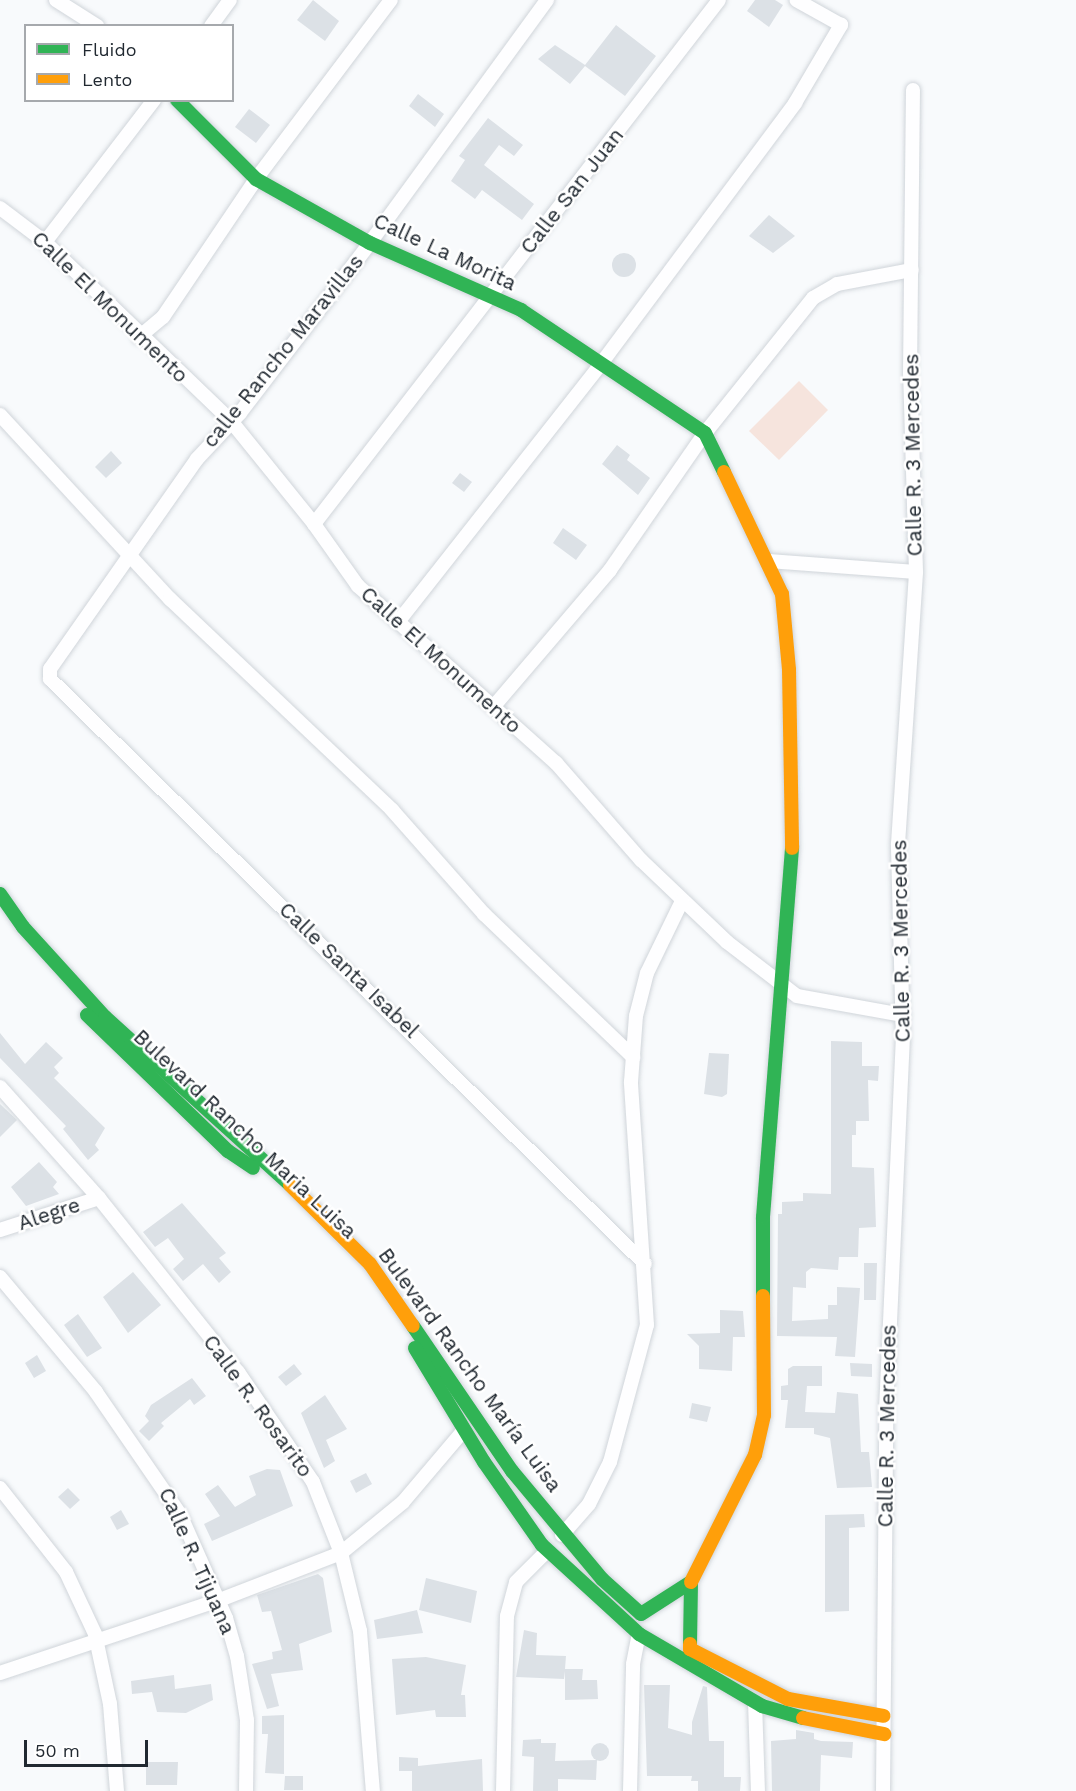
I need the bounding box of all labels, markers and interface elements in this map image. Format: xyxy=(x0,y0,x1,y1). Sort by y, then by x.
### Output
legend xyxy=(24,24,234,102)
text: Fluido xyxy=(82,39,136,60)
text: Lento xyxy=(82,69,132,90)
street label: Calle San Juan xyxy=(515,123,629,259)
street label: Calle La Morita xyxy=(369,208,521,296)
street label: Calle El Monumento xyxy=(26,226,194,388)
street label: calle Rancho Maravillas xyxy=(197,249,369,453)
street label: Calle R. 3 Mercedes xyxy=(899,353,927,557)
street label: Calle El Monumento xyxy=(355,581,527,739)
street label: Calle R. 3 Mercedes xyxy=(887,839,915,1043)
street label: Calle Santa Isabel xyxy=(274,897,424,1043)
street label: Bulevard Rancho Maria Luisa xyxy=(128,1024,362,1244)
street label: Alegre xyxy=(15,1192,83,1236)
street label: Bulevard Rancho María Luisa xyxy=(373,1243,567,1497)
street label: Calle R. 3 Mercedes xyxy=(873,1324,901,1528)
street label: Calle R. Rosarito xyxy=(198,1330,318,1482)
street label: Calle R. Tijuana xyxy=(153,1484,241,1638)
scale bar xyxy=(27,1728,152,1766)
text: 50 m xyxy=(35,1740,80,1761)

